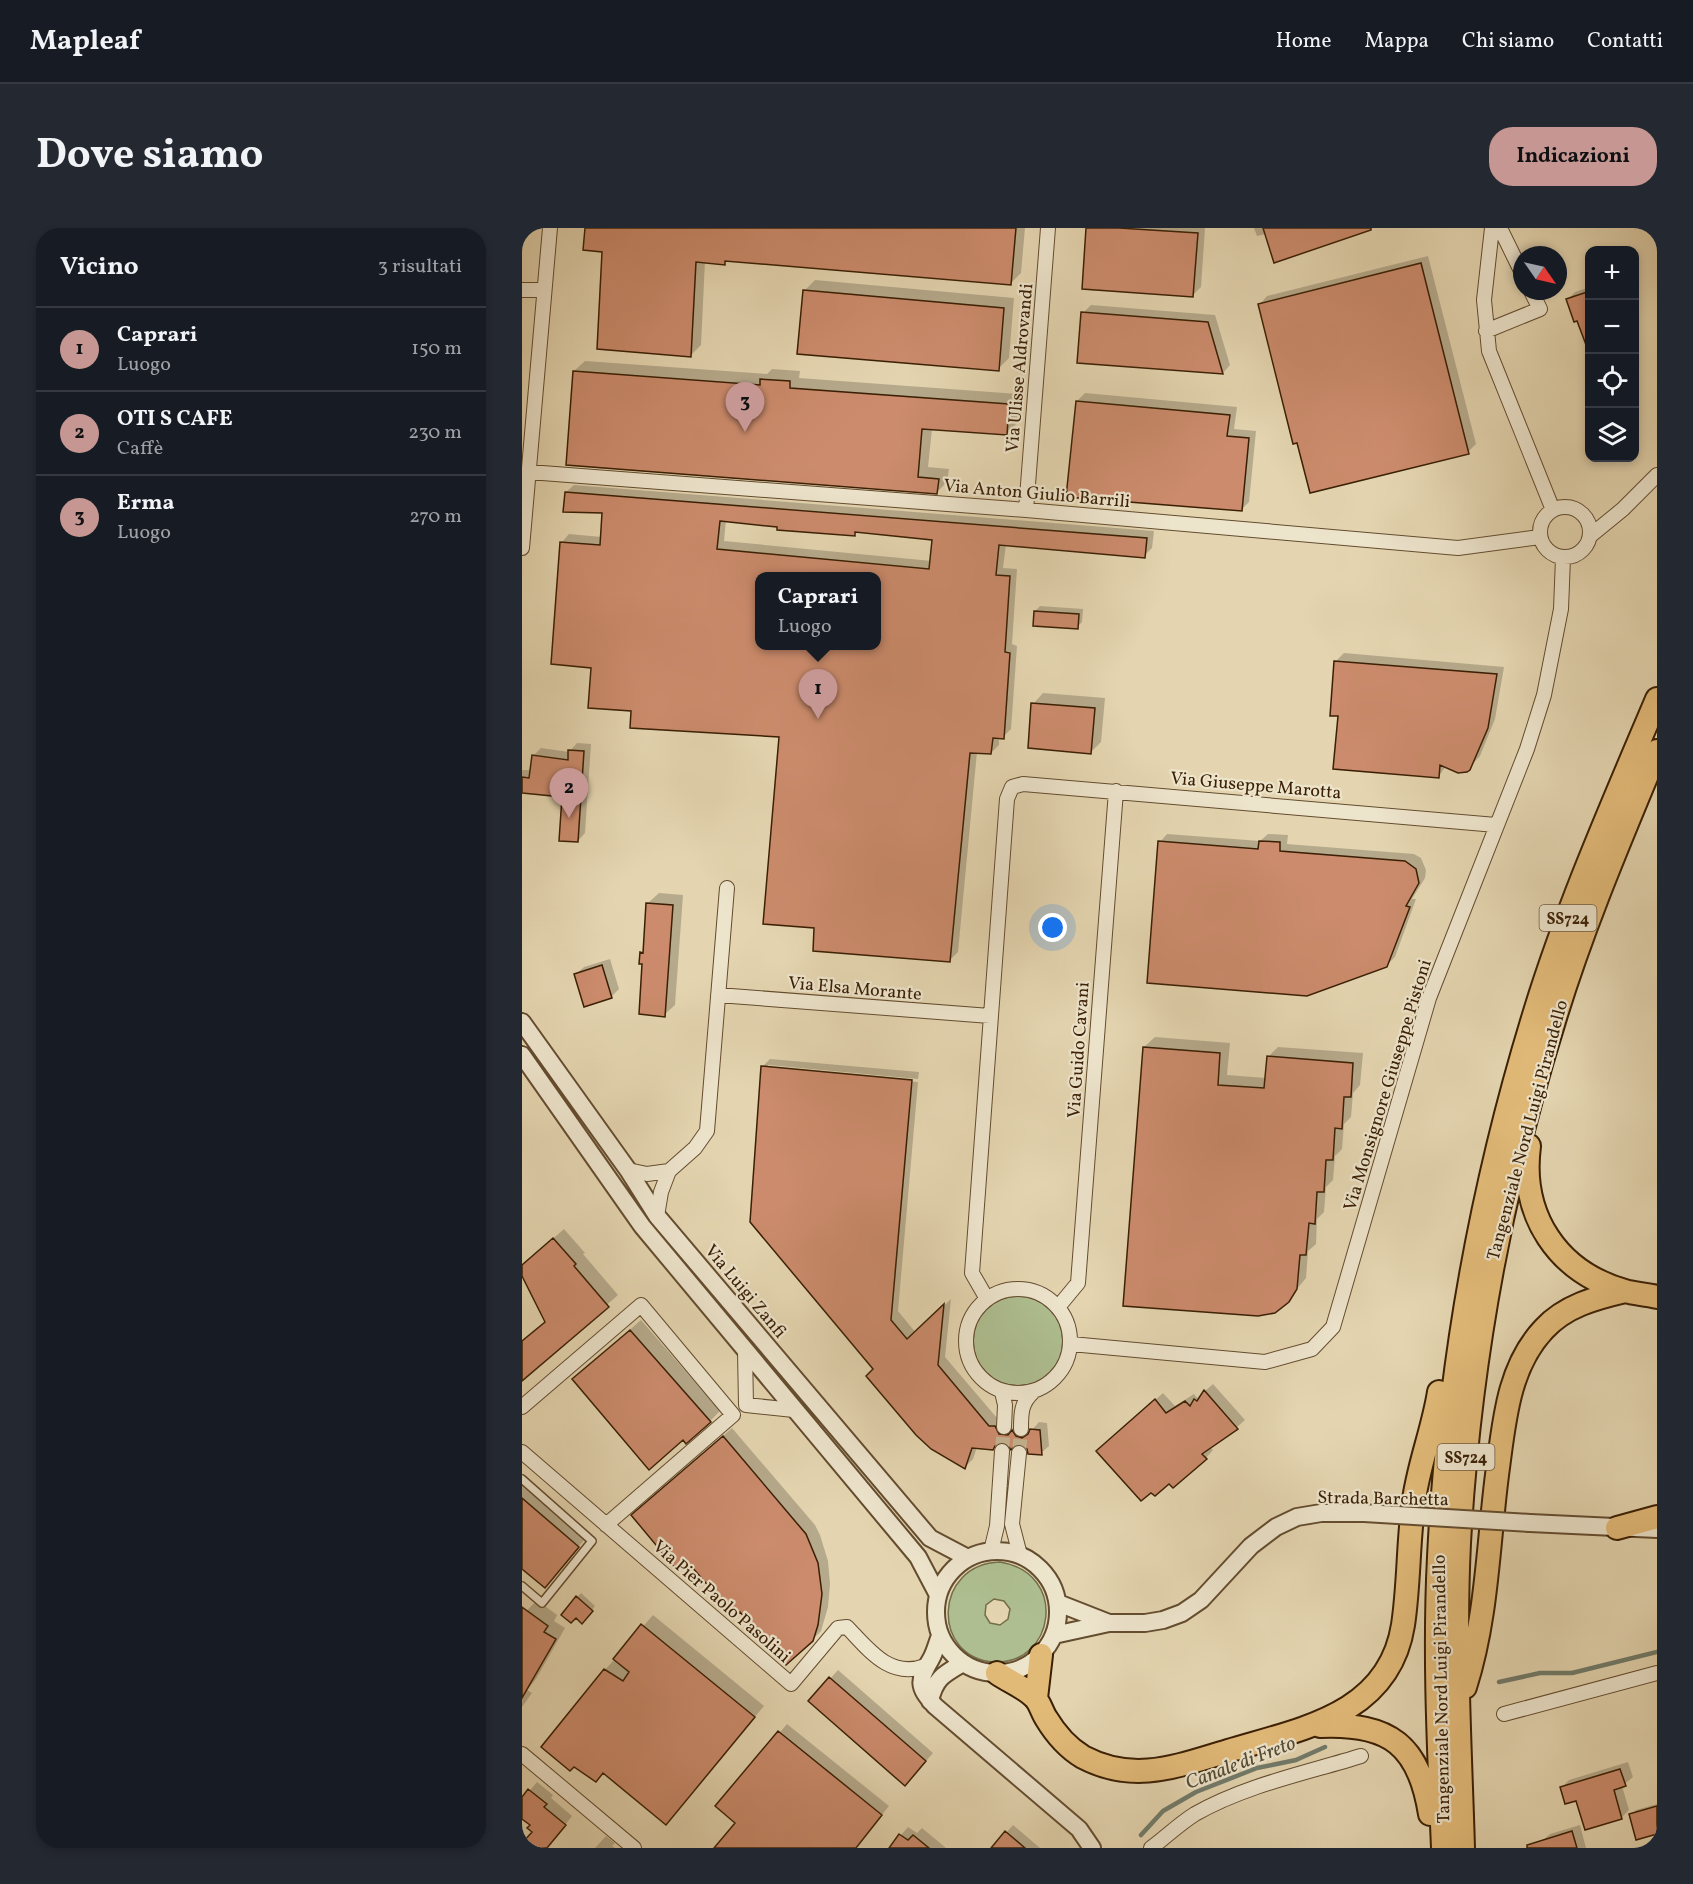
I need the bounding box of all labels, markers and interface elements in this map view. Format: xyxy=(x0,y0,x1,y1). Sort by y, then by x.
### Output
text: Mapleaf xyxy=(30,22,140,61)
text: Home xyxy=(1276,27,1331,56)
text: Mappa xyxy=(1364,27,1429,56)
text: Chi siamo xyxy=(1462,27,1554,56)
text: Contatti xyxy=(1587,27,1663,56)
text: Dove siamo xyxy=(36,127,264,186)
button: Indicazioni xyxy=(1489,127,1657,186)
north arrow xyxy=(1513,246,1567,300)
map controls xyxy=(1585,246,1639,462)
button: + xyxy=(1585,246,1639,300)
text: Vicino xyxy=(60,249,139,285)
text: 3 risultati xyxy=(378,253,462,281)
street label: Via Ulisse Aldrovandi xyxy=(1001,282,1040,454)
button: − xyxy=(1585,300,1639,354)
text: Caprari xyxy=(117,320,198,351)
text: 1 xyxy=(75,335,84,363)
text: 150 m xyxy=(411,335,462,363)
text: Luogo xyxy=(117,351,171,379)
button: locate xyxy=(1585,354,1639,408)
pin: 3 xyxy=(726,382,764,432)
text: OTI S CAFE xyxy=(117,404,233,435)
button: layers xyxy=(1585,408,1639,462)
text: 2 xyxy=(74,419,85,447)
text: 230 m xyxy=(408,419,462,447)
text: Caffè xyxy=(117,435,163,463)
street label: Via Anton Giulio Barrili xyxy=(943,474,1131,515)
text: Erma xyxy=(117,488,175,519)
text: 3 xyxy=(74,503,85,531)
text: 270 m xyxy=(409,503,462,531)
text: Luogo xyxy=(117,519,171,547)
popup xyxy=(755,572,881,650)
text: Caprari xyxy=(778,582,858,613)
text: Luogo xyxy=(778,613,832,641)
pin: 1 xyxy=(798,670,838,719)
street label: Via Giuseppe Marotta xyxy=(1169,767,1342,806)
pin: 2 xyxy=(550,768,588,818)
road number: SS724 xyxy=(1540,905,1596,931)
your location xyxy=(1038,913,1067,942)
street label: Via Monsignore Giuseppe Pistoni xyxy=(1338,957,1439,1214)
street label: Via Elsa Morante xyxy=(787,971,923,1008)
street label: Via Guido Cavani xyxy=(1062,981,1097,1119)
street label: Tangenziale Nord Luigi Pirandello xyxy=(1482,997,1575,1263)
street label: Via Luigi Zanfi xyxy=(698,1240,792,1344)
road number: SS724 xyxy=(1438,1444,1494,1470)
street label: Strada Barchetta xyxy=(1317,1486,1449,1513)
street label: Via Pier Paolo Pasolini xyxy=(646,1535,796,1669)
street label: Tangenziale Nord Luigi Pirandello xyxy=(1428,1554,1457,1824)
water label: Canale di Freto xyxy=(1181,1730,1300,1798)

